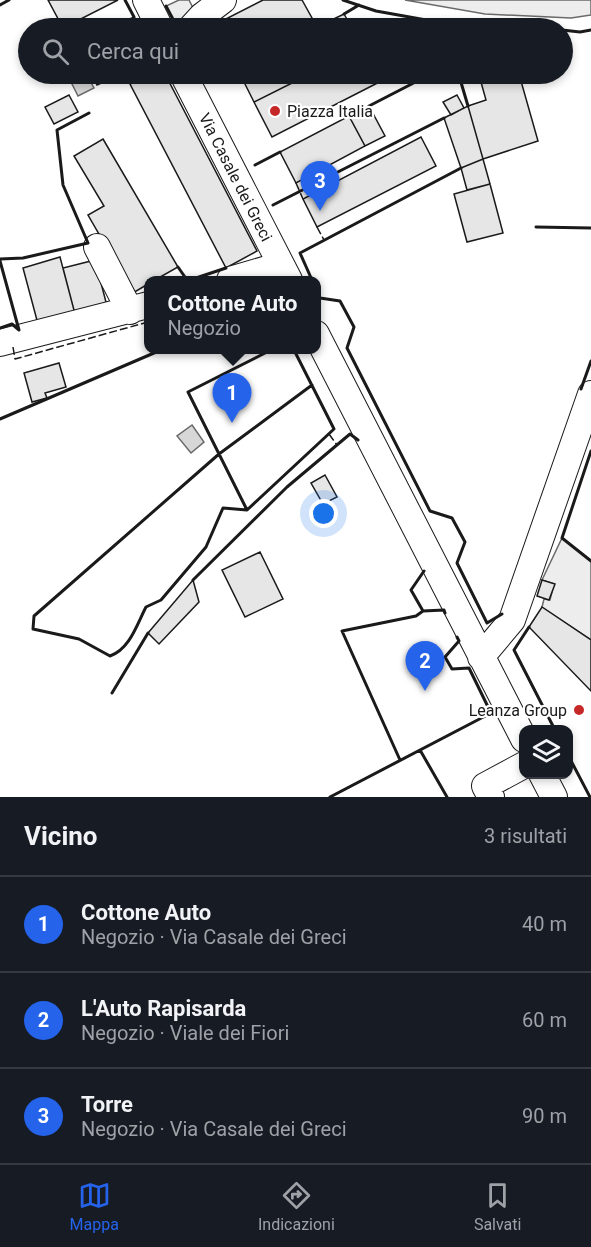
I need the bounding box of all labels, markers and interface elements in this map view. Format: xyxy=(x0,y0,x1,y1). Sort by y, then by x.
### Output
search box xyxy=(18,18,573,84)
icon: search xyxy=(39,35,72,68)
text: Cerca qui xyxy=(87,39,179,64)
place label: Piazza Italia xyxy=(287,102,373,121)
marker: Piazza Italia xyxy=(268,104,282,118)
street label: Via Casale dei Greci xyxy=(195,110,276,245)
pin: 3 xyxy=(300,162,340,211)
popup xyxy=(144,276,321,354)
text: Cottone Auto xyxy=(167,291,298,316)
text: Negozio xyxy=(167,316,241,340)
pin: 1 xyxy=(212,374,252,423)
your location xyxy=(309,499,338,528)
pin: 2 xyxy=(406,642,444,691)
place label: Leanza Group xyxy=(469,701,567,720)
marker: Leanza Group xyxy=(572,703,586,717)
map controls xyxy=(519,725,573,779)
button: layers xyxy=(519,725,573,779)
text: Vicino xyxy=(24,821,98,851)
text: 3 risultati xyxy=(484,824,567,848)
text: Cottone Auto xyxy=(81,900,211,925)
text: 1 xyxy=(38,912,49,936)
text: 40 m xyxy=(522,912,567,936)
text: Negozio · Via Casale dei Greci xyxy=(81,925,347,949)
text: L'Auto Rapisarda xyxy=(81,996,246,1021)
text: 2 xyxy=(38,1008,49,1032)
text: 60 m xyxy=(522,1008,567,1032)
text: Negozio · Viale dei Fiori xyxy=(81,1021,289,1045)
text: Torre xyxy=(81,1092,133,1117)
text: 3 xyxy=(38,1104,49,1128)
text: 90 m xyxy=(522,1104,567,1128)
text: Negozio · Via Casale dei Greci xyxy=(81,1117,347,1141)
tab: Mappa xyxy=(70,1179,119,1234)
tab: Indicazioni xyxy=(258,1179,335,1234)
tab: Salvati xyxy=(474,1179,521,1234)

